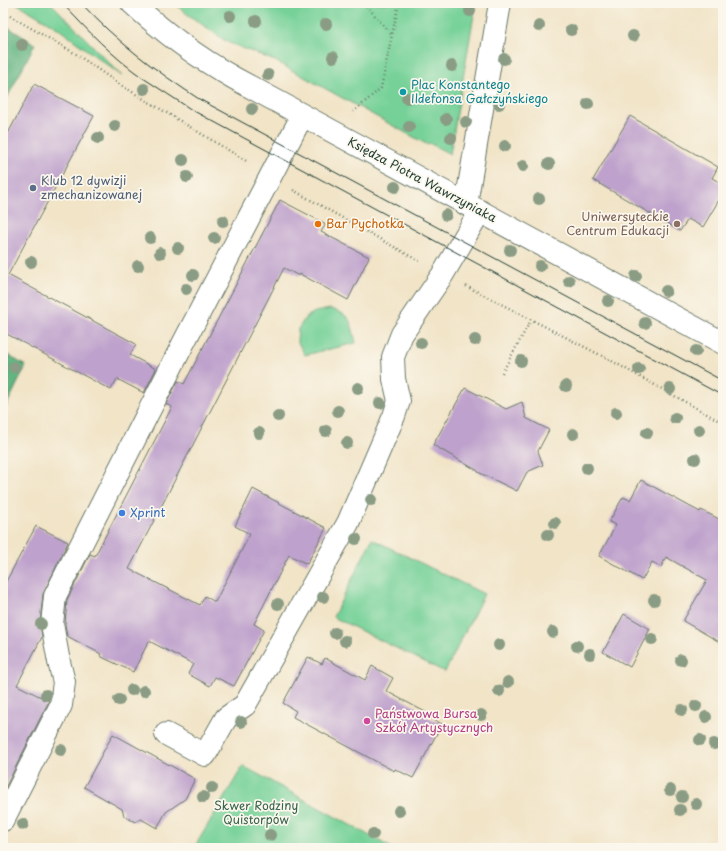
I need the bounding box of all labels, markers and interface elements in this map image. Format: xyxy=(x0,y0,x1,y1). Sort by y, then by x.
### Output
place label: Plac Konstantego Ildefonsa Gałczyńskiego xyxy=(411,75,548,107)
marker: Plac Konstantego Ildefonsa Gałczyńskiego xyxy=(398,87,408,97)
street label: Księdza Piotra Wawrzyniaka xyxy=(345,132,501,226)
place label: Klub 12 dywizji zmechanizowanej xyxy=(41,171,142,203)
marker: Klub 12 dywizji zmechanizowanej xyxy=(28,183,38,193)
place label: Uniwersyteckie Centrum Edukacji xyxy=(566,207,669,239)
place label: Bar Pychotka xyxy=(326,214,405,232)
marker: Bar Pychotka xyxy=(313,219,323,229)
marker: Uniwersyteckie Centrum Edukacji xyxy=(672,219,682,229)
place label: Xprint xyxy=(130,503,166,521)
marker: Xprint xyxy=(117,508,127,518)
place label: Państwowa Bursa Szkół Artystycznych xyxy=(375,704,493,736)
marker: Państwowa Bursa Szkół Artystycznych xyxy=(362,716,372,726)
park label: Skwer Rodziny Quistorpów xyxy=(214,796,298,828)

